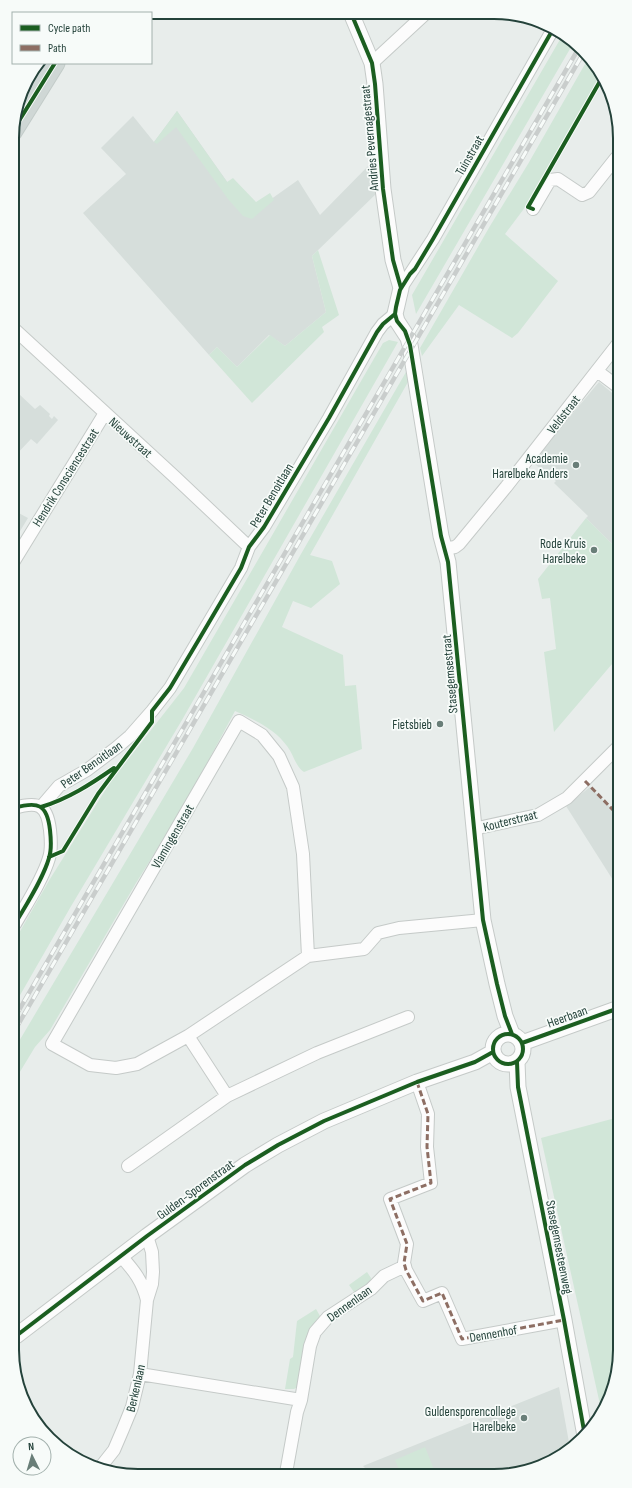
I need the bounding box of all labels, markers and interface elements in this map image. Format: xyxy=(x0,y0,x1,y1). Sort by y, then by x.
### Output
legend xyxy=(12,12,152,64)
text: Cycle path xyxy=(48,21,90,36)
text: Path xyxy=(48,41,66,56)
street label: Andries Pevernagestraat xyxy=(357,84,383,193)
street label: Tuinstraat xyxy=(452,132,488,179)
street label: Veldstraat xyxy=(544,392,584,437)
street label: Nieuwstraat xyxy=(105,414,155,461)
street label: Hendrik Consciencestraat xyxy=(29,425,103,530)
place label: Academie Harelbeke Anders xyxy=(492,451,568,482)
marker: Academie Harelbeke Anders xyxy=(571,460,581,470)
street label: Peter Benoitlaan xyxy=(246,461,297,530)
place label: Rode Kruis Harelbeke xyxy=(540,536,586,567)
marker: Rode Kruis Harelbeke xyxy=(589,545,599,555)
street label: Stasegemsestraat xyxy=(439,634,461,714)
place label: Fietsbieb xyxy=(392,717,432,733)
marker: Fietsbieb xyxy=(435,719,445,729)
street label: Peter Benoitlaan xyxy=(58,738,126,792)
street label: Vlamingenstraat xyxy=(148,801,198,872)
street label: Kouterstraat xyxy=(482,807,539,835)
street label: Heerbaan xyxy=(545,1002,590,1032)
street label: Gulden-Sporenstraat xyxy=(154,1156,238,1223)
street label: Stasegemsesteenweg xyxy=(542,1199,576,1295)
street label: Dennenlaan xyxy=(324,1282,375,1325)
street label: Dennenhof xyxy=(468,1322,519,1346)
street label: Berkenlaan xyxy=(123,1363,149,1414)
place label: Guldensporencollege Harelbeke xyxy=(425,1404,516,1435)
marker: Guldensporencollege Harelbeke xyxy=(519,1413,529,1423)
north arrow xyxy=(12,1436,52,1476)
text: N xyxy=(28,1440,35,1453)

